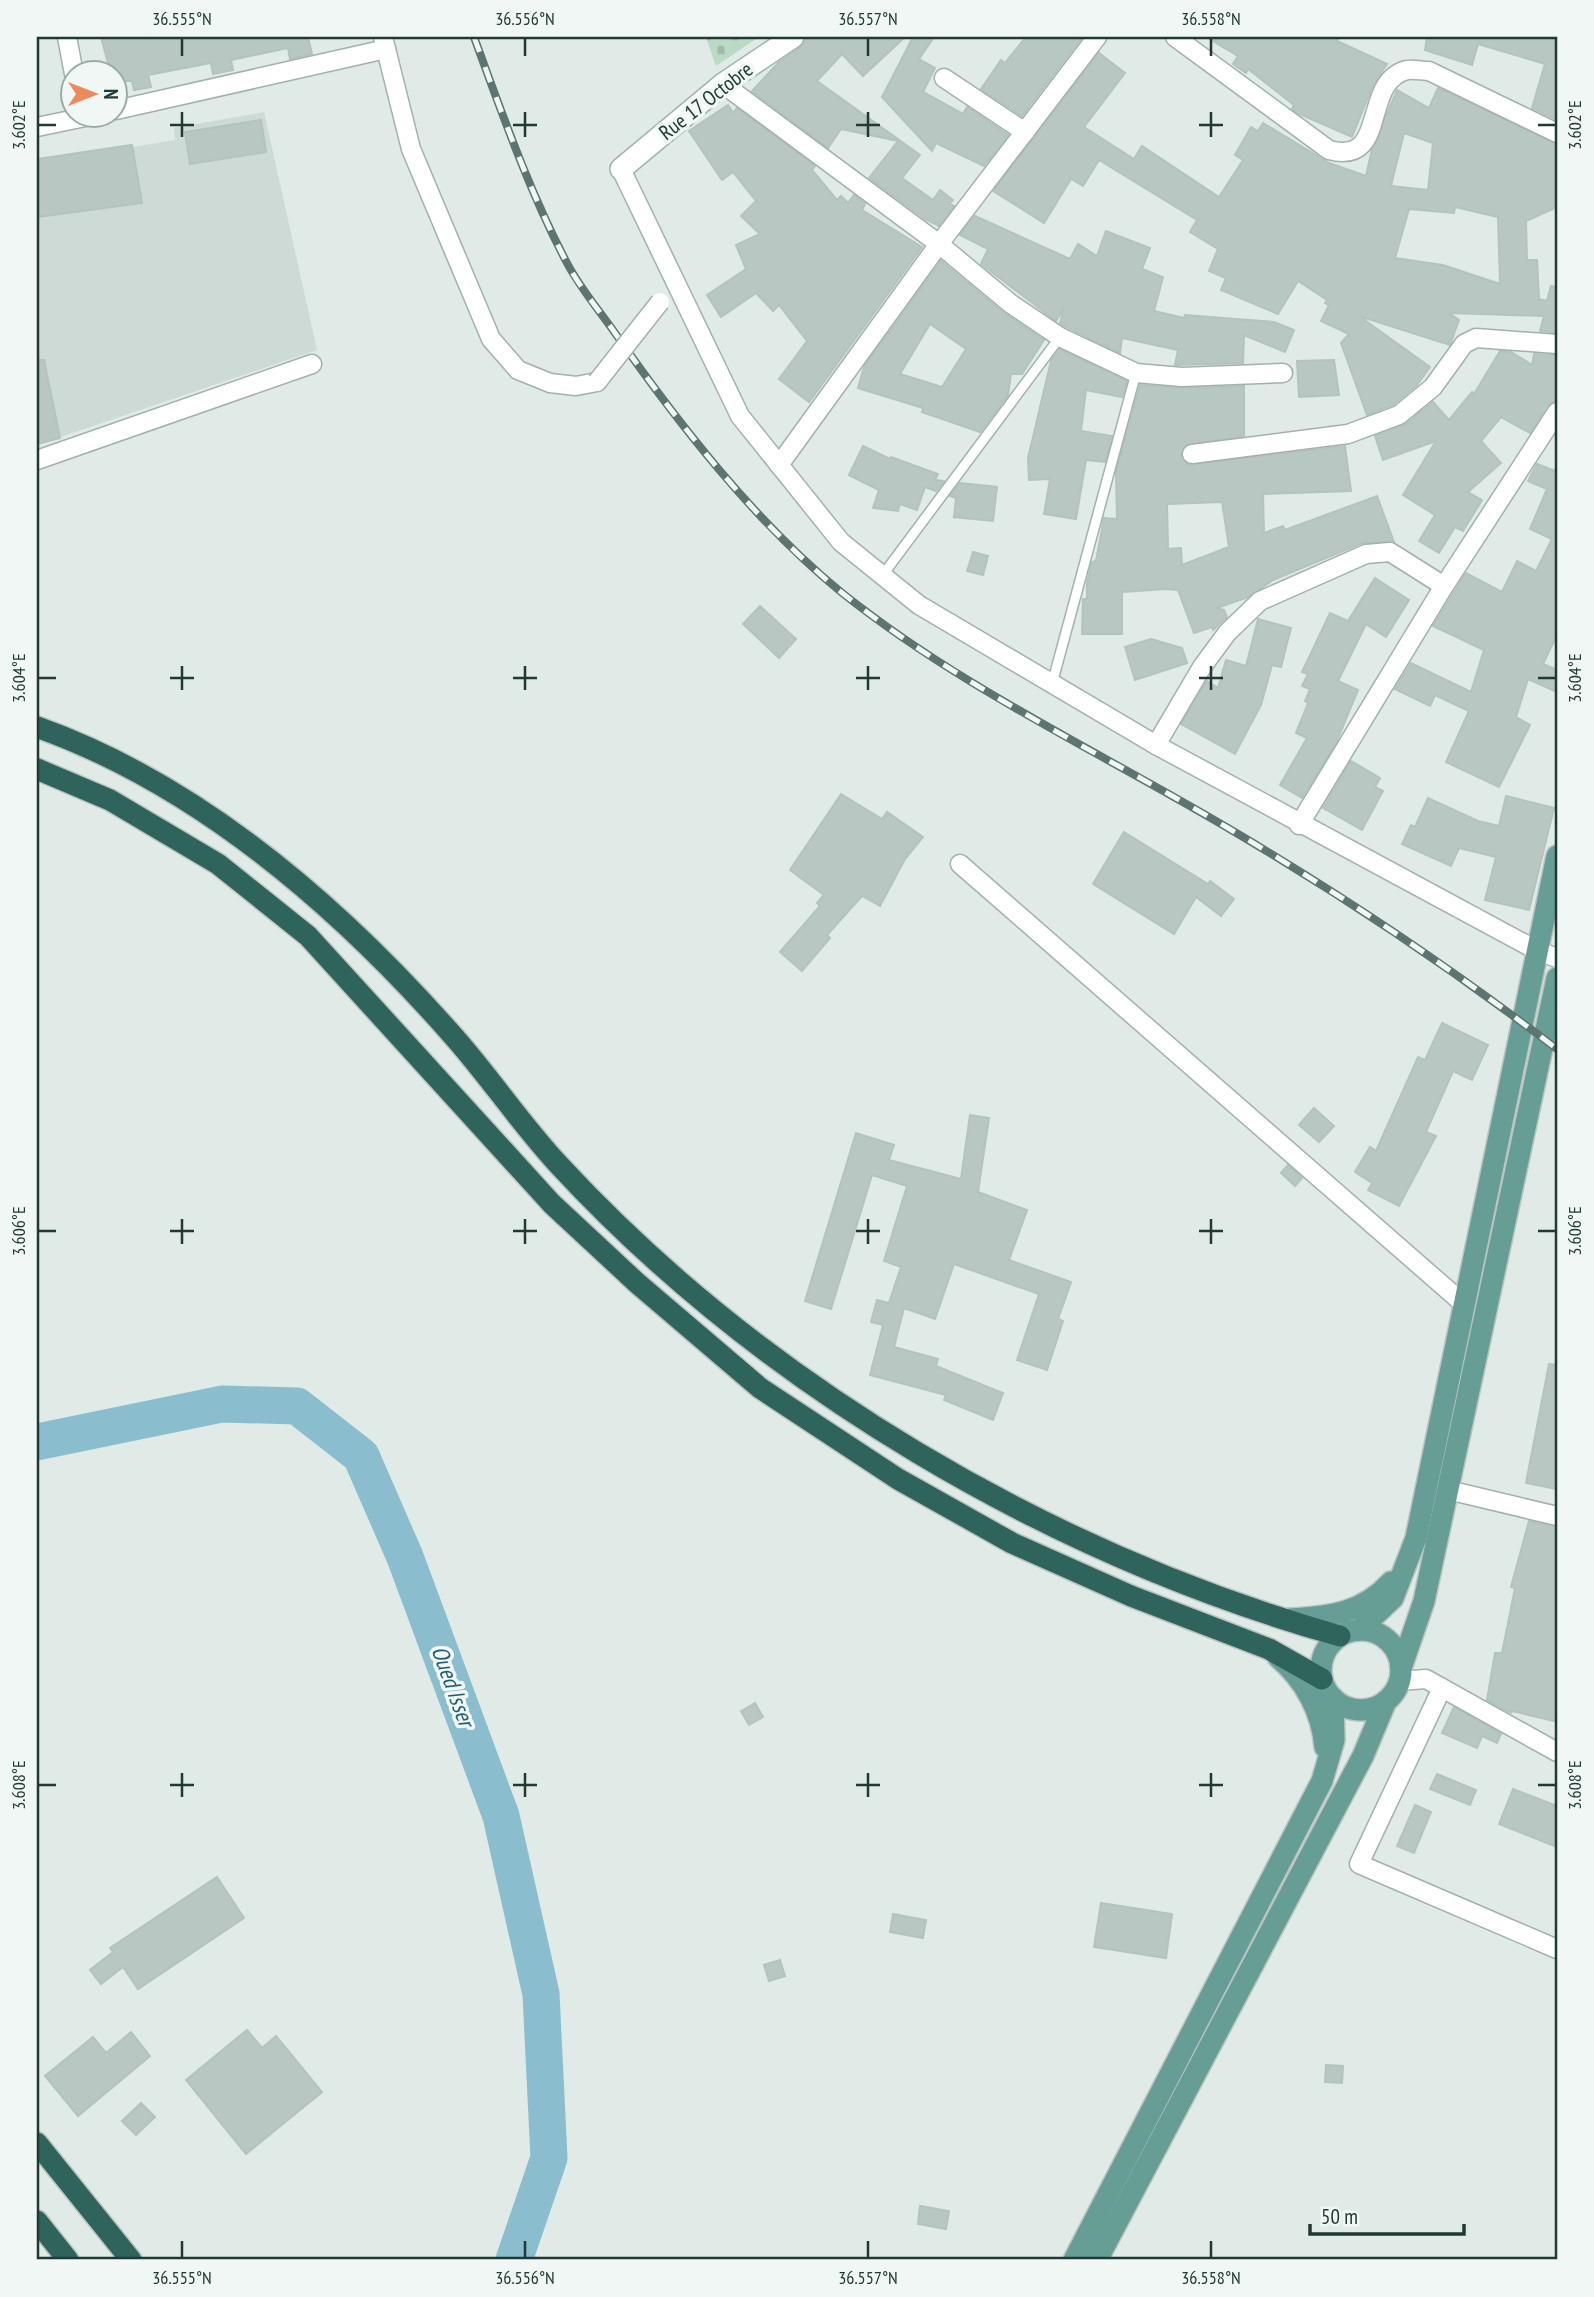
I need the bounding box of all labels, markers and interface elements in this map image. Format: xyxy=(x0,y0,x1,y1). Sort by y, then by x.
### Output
text: 36.555°N xyxy=(152,7,212,30)
text: 36.556°N xyxy=(495,7,555,30)
text: 36.557°N xyxy=(838,7,898,30)
text: 36.558°N xyxy=(1181,7,1241,30)
street label: Rue 17 Octobre xyxy=(653,55,758,146)
north arrow xyxy=(60,60,130,130)
text: N xyxy=(99,89,123,99)
text: 3.602°E xyxy=(7,100,30,150)
text: 3.602°E xyxy=(1563,100,1586,150)
text: 3.604°E xyxy=(7,653,30,703)
text: 3.604°E xyxy=(1563,653,1586,703)
text: 3.606°E xyxy=(7,1206,30,1256)
text: 3.606°E xyxy=(1563,1206,1586,1256)
water label: Oued Isser xyxy=(426,1642,483,1734)
text: 3.608°E xyxy=(7,1760,30,1810)
text: 3.608°E xyxy=(1563,1760,1586,1810)
scale bar xyxy=(1310,2192,1464,2236)
text: 50 m xyxy=(1321,2203,1358,2230)
text: 36.555°N xyxy=(152,2266,212,2289)
text: 36.556°N xyxy=(495,2266,555,2289)
text: 36.557°N xyxy=(838,2266,898,2289)
text: 36.558°N xyxy=(1181,2266,1241,2289)

